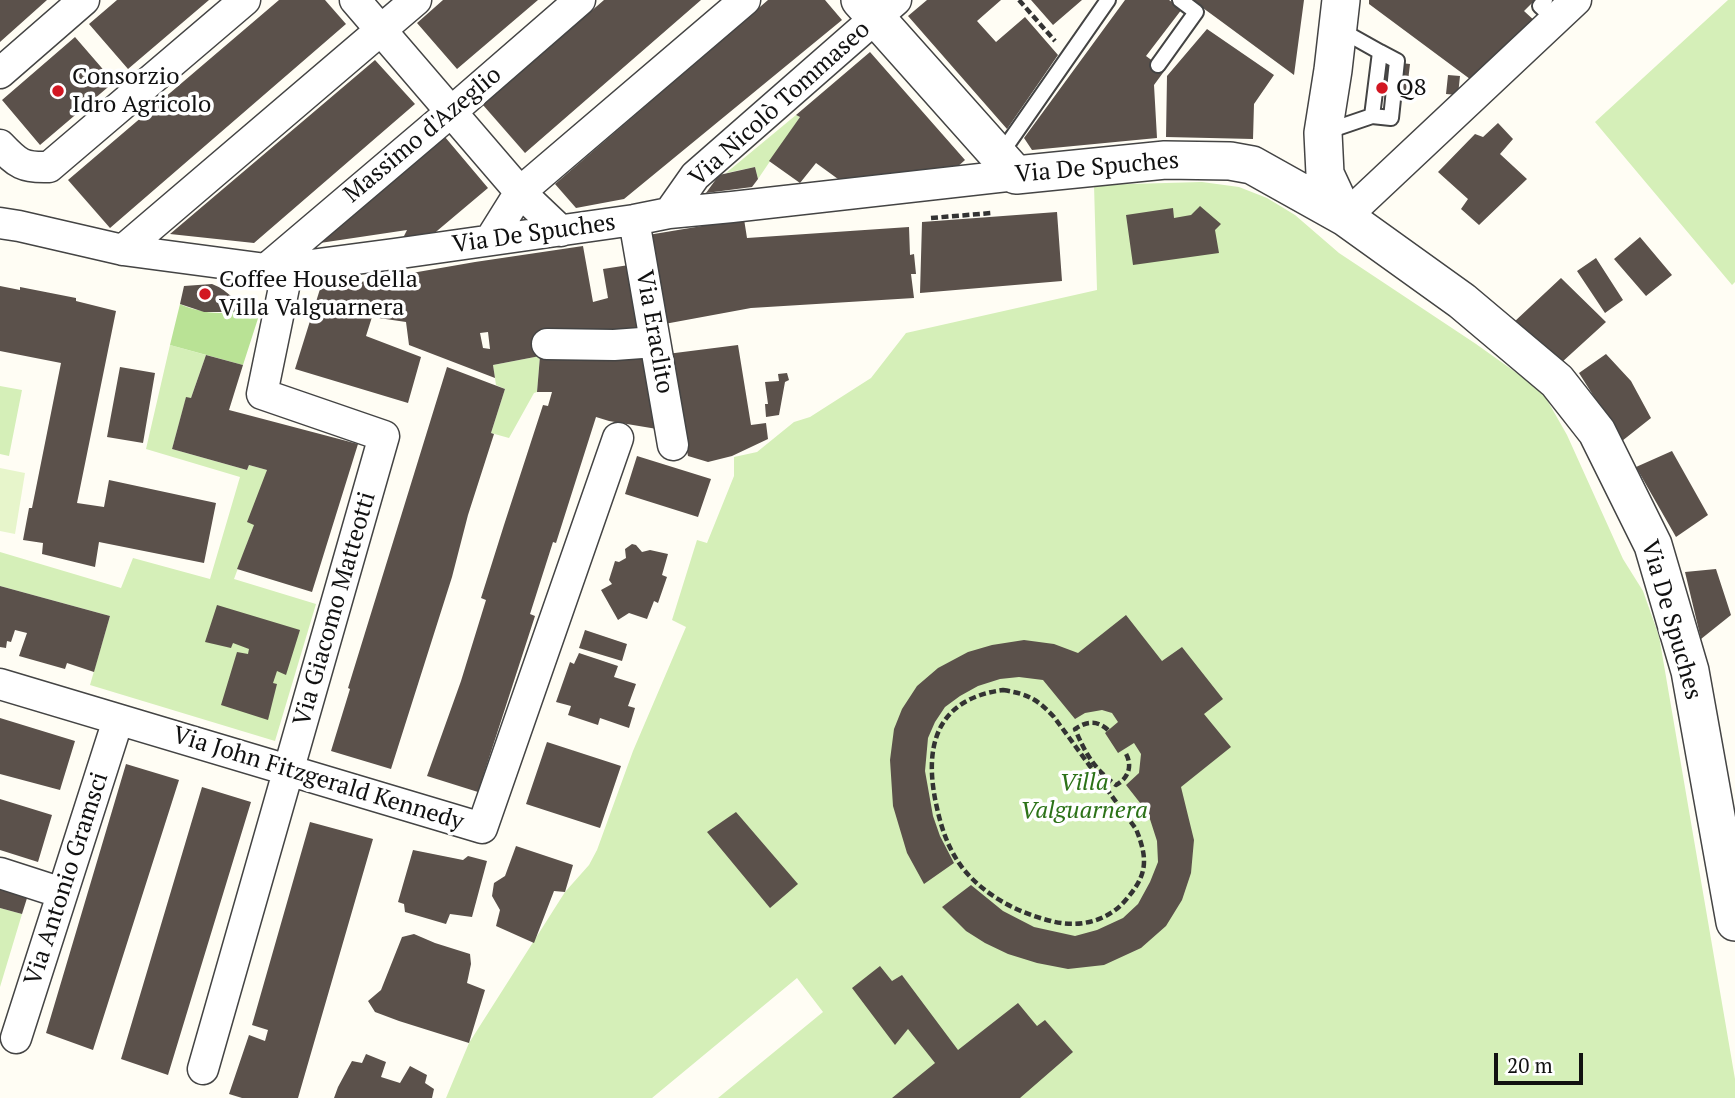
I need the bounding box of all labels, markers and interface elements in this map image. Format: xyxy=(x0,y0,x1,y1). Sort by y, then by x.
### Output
street label: Via Nicolò Tommaseo xyxy=(684,15,876,193)
street label: Massimo d'Azeglio xyxy=(338,61,508,209)
place label: Consorzio Idro Agricolo xyxy=(72,63,211,119)
place label: Q8 xyxy=(1396,74,1427,102)
marker: Q8 xyxy=(1374,80,1390,96)
marker: Consorzio Idro Agricolo xyxy=(50,83,66,99)
street label: Via De Spuches xyxy=(1014,146,1180,190)
street label: Via De Spuches xyxy=(451,208,617,260)
place label: Coffee House della Villa Valguarnera xyxy=(219,266,418,322)
street label: Via Eraclito xyxy=(629,268,679,396)
marker: Coffee House della Villa Valguarnera xyxy=(197,286,213,302)
street label: Via Giacomo Matteotti xyxy=(288,489,382,729)
street label: Via De Spuches xyxy=(1634,537,1708,703)
street label: Via John Fitzgerald Kennedy xyxy=(169,721,467,837)
street label: Via Antonio Gramsci xyxy=(19,769,115,989)
park label: Villa Valguarnera xyxy=(1020,769,1148,825)
scale bar xyxy=(1497,1038,1586,1082)
text: 20 m xyxy=(1507,1051,1553,1079)

